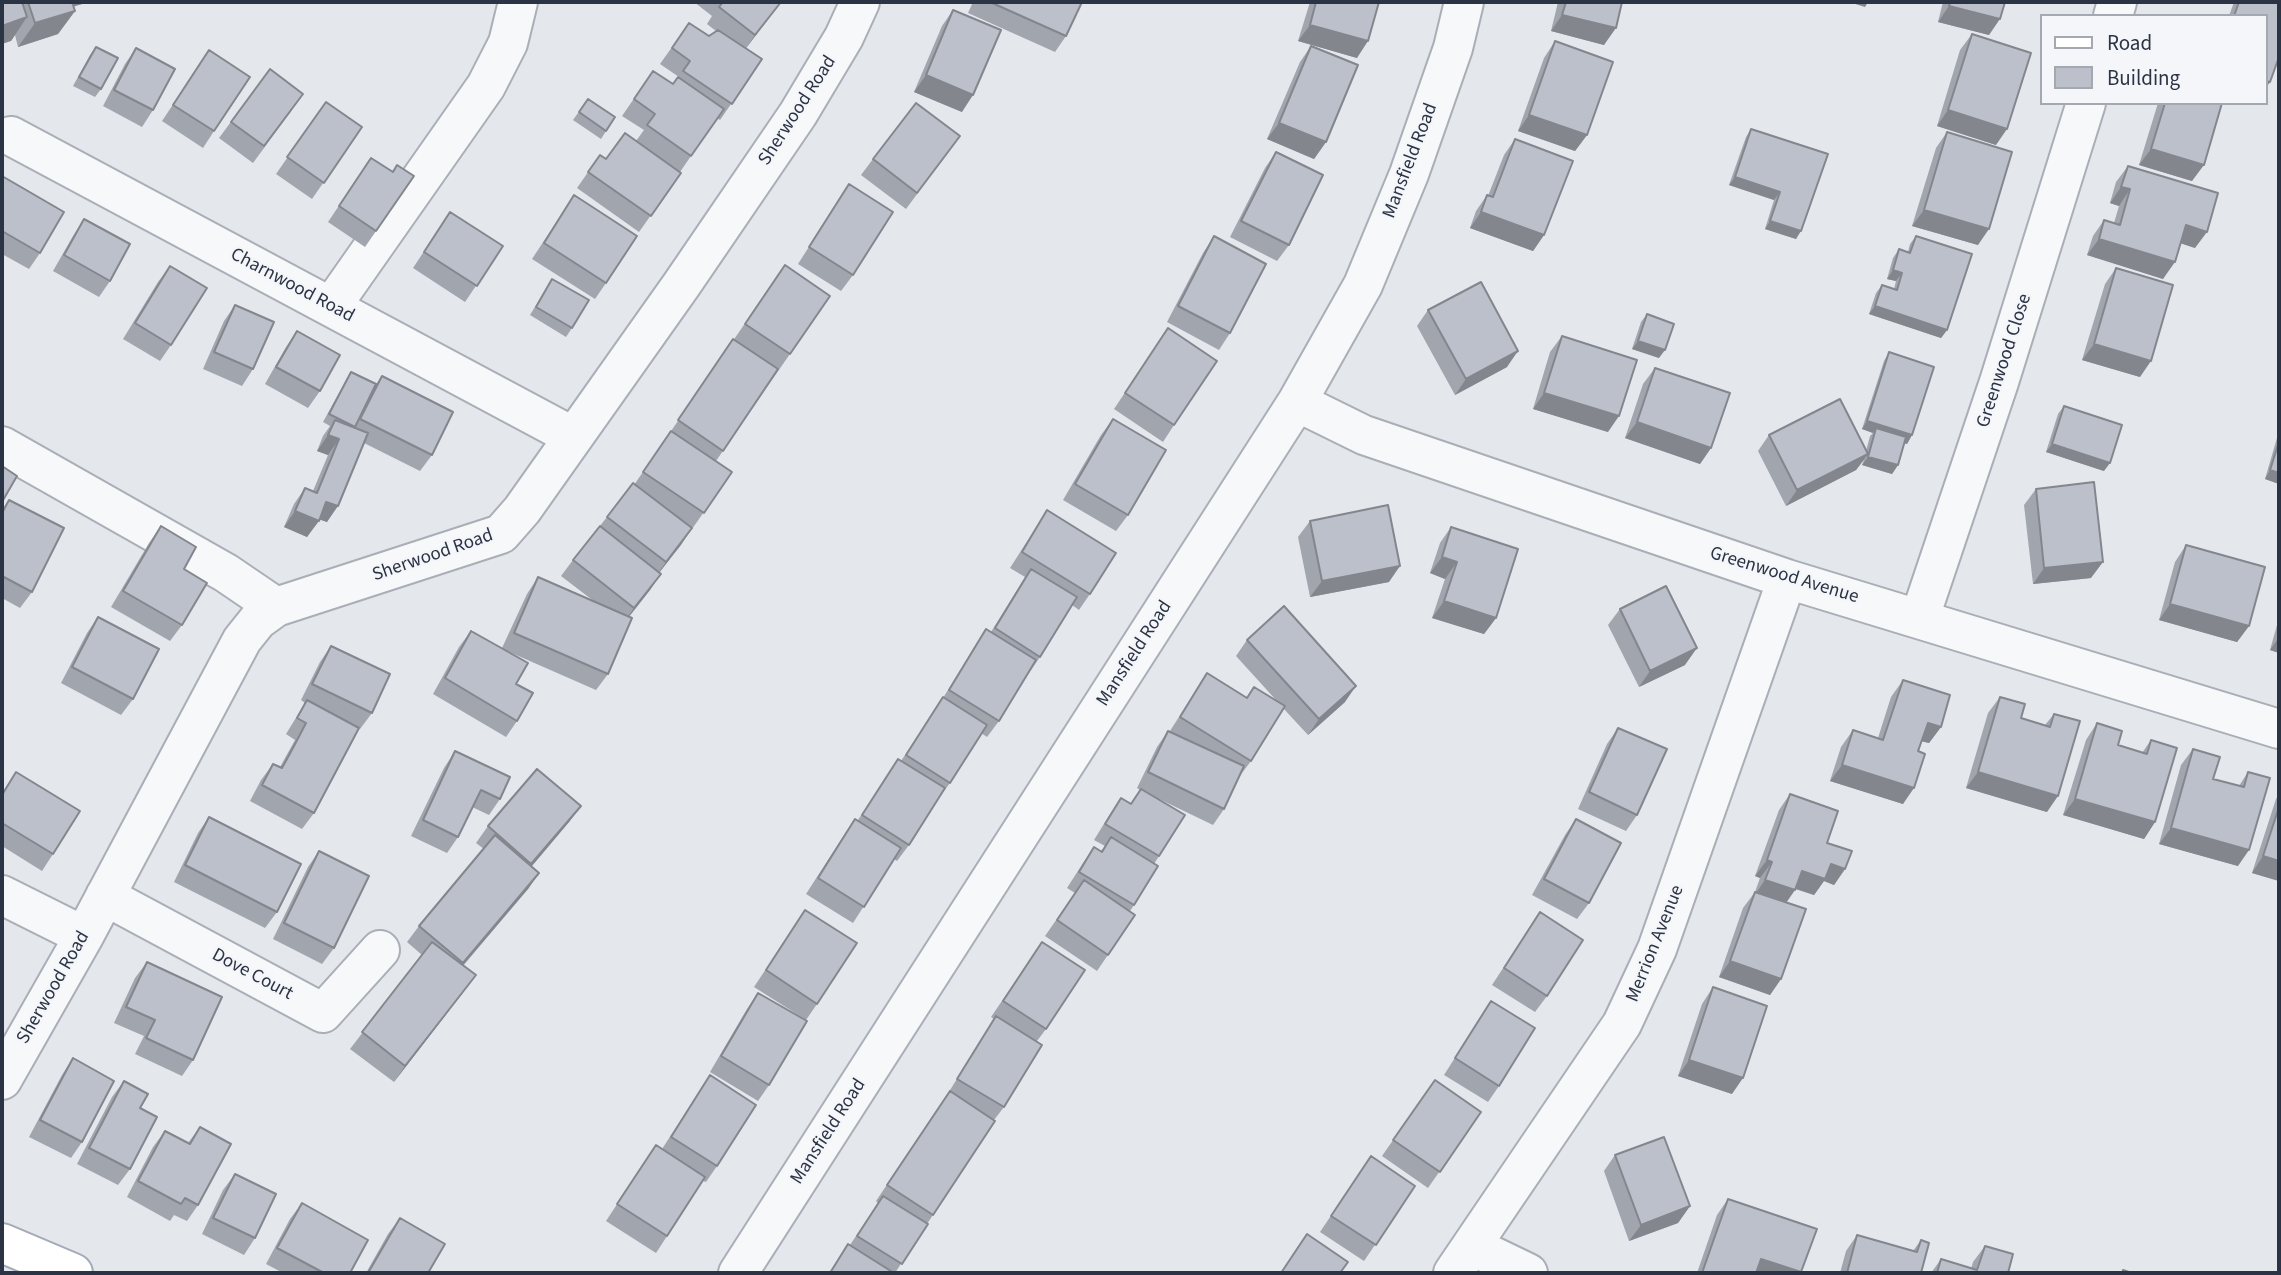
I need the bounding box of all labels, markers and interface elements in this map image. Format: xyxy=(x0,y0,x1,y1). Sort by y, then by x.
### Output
legend xyxy=(2039,14,2267,105)
text: Road xyxy=(2107,28,2152,58)
street label: Sherwood Road xyxy=(754,52,842,170)
text: Building xyxy=(2107,63,2180,93)
street label: Mansfield Road xyxy=(1379,100,1443,222)
street label: Charnwood Road xyxy=(226,244,358,328)
street label: Greenwood Close xyxy=(1973,291,2037,431)
street label: Sherwood Road xyxy=(370,525,496,587)
street label: Greenwood Avenue xyxy=(1707,543,1861,609)
street label: Mansfield Road xyxy=(1092,597,1178,711)
street label: Merrion Avenue xyxy=(1622,882,1690,1006)
street label: Sherwood Road xyxy=(13,928,95,1048)
street label: Dove Court xyxy=(208,944,296,1006)
street label: Mansfield Road xyxy=(786,1075,872,1189)

